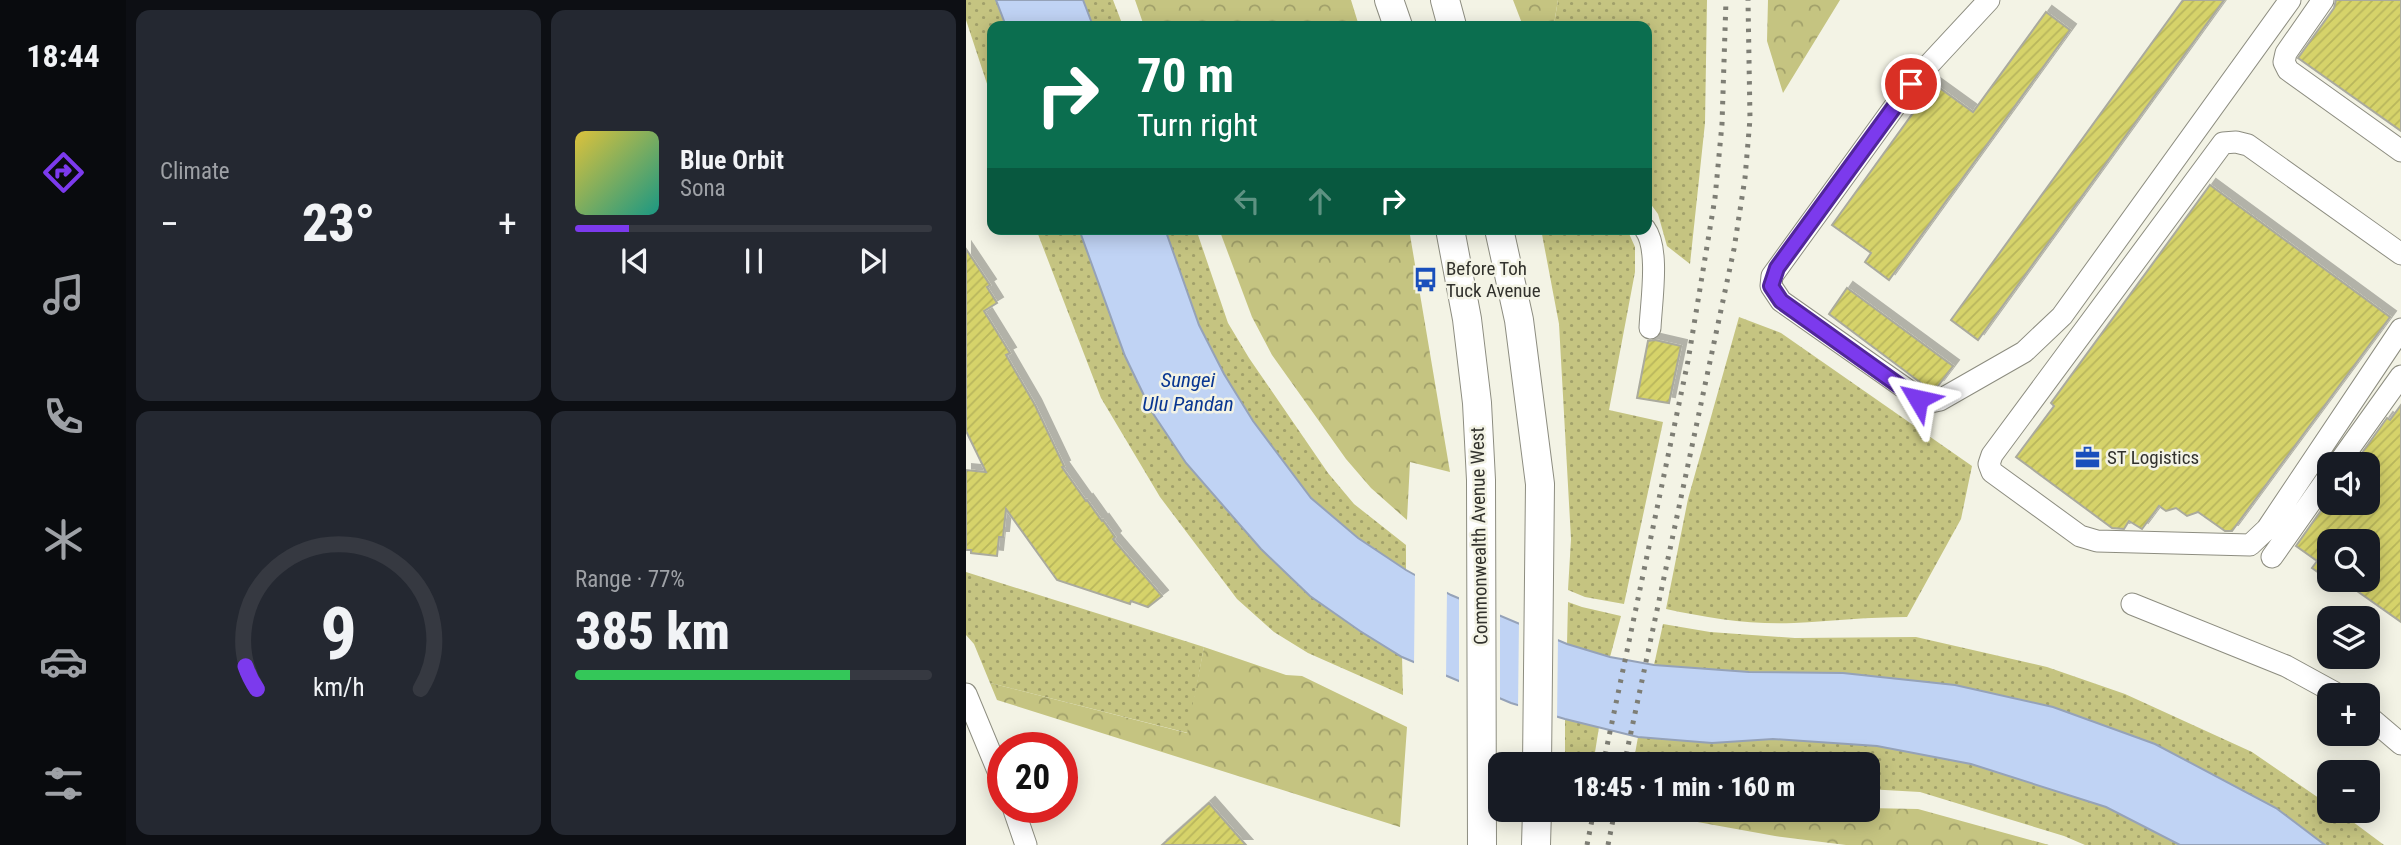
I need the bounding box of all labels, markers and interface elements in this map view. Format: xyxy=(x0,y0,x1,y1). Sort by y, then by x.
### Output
text: 18:44 xyxy=(26,37,100,75)
text: 70 m xyxy=(1137,47,1234,104)
icon: right xyxy=(1022,49,1113,140)
pin xyxy=(1881,54,1941,114)
icon: arrive xyxy=(1892,65,1930,103)
text: Turn right xyxy=(1137,106,1258,144)
text: Blue Orbit xyxy=(680,145,784,175)
icon: directions xyxy=(39,148,88,197)
text: Climate xyxy=(160,158,230,185)
text: Sona xyxy=(680,175,726,202)
icon: left xyxy=(1228,182,1266,220)
icon: ahead xyxy=(1301,182,1339,220)
icon: right xyxy=(1374,182,1412,220)
text: 23° xyxy=(302,193,375,254)
text: − xyxy=(160,202,179,246)
text: + xyxy=(498,202,517,246)
icon: previous xyxy=(616,242,654,280)
icon: pause xyxy=(735,242,773,280)
icon: next xyxy=(854,242,892,280)
place label: Before Toh Tuck Avenue xyxy=(1446,257,1541,302)
bus stop icon: Before Toh Tuck Avenue xyxy=(1412,265,1440,293)
icon: music xyxy=(39,270,88,319)
position arrow xyxy=(1881,362,1955,436)
water label: Sungei Ulu Pandan xyxy=(1142,368,1234,416)
icon: phone xyxy=(39,392,88,441)
street label: Commonwealth Avenue West xyxy=(1466,427,1492,645)
office icon: ST Logistics xyxy=(2073,443,2101,471)
place label: ST Logistics xyxy=(2107,446,2199,469)
map controls xyxy=(2317,452,2380,823)
button: sound xyxy=(2317,452,2380,515)
icon: climate xyxy=(39,515,88,564)
button: search xyxy=(2317,529,2380,592)
text: Range · 77% xyxy=(575,566,685,593)
text: 9 xyxy=(320,591,357,677)
text: 385 km xyxy=(575,601,730,662)
button: layers xyxy=(2317,606,2380,669)
icon: car xyxy=(39,637,88,686)
text: km/h xyxy=(313,673,364,702)
button: + xyxy=(2317,683,2380,746)
speed limit sign: 20 xyxy=(987,732,1078,823)
icon: filters xyxy=(39,759,88,808)
button: − xyxy=(2317,760,2380,823)
text: 18:45 · 1 min · 160 m xyxy=(1573,772,1795,802)

